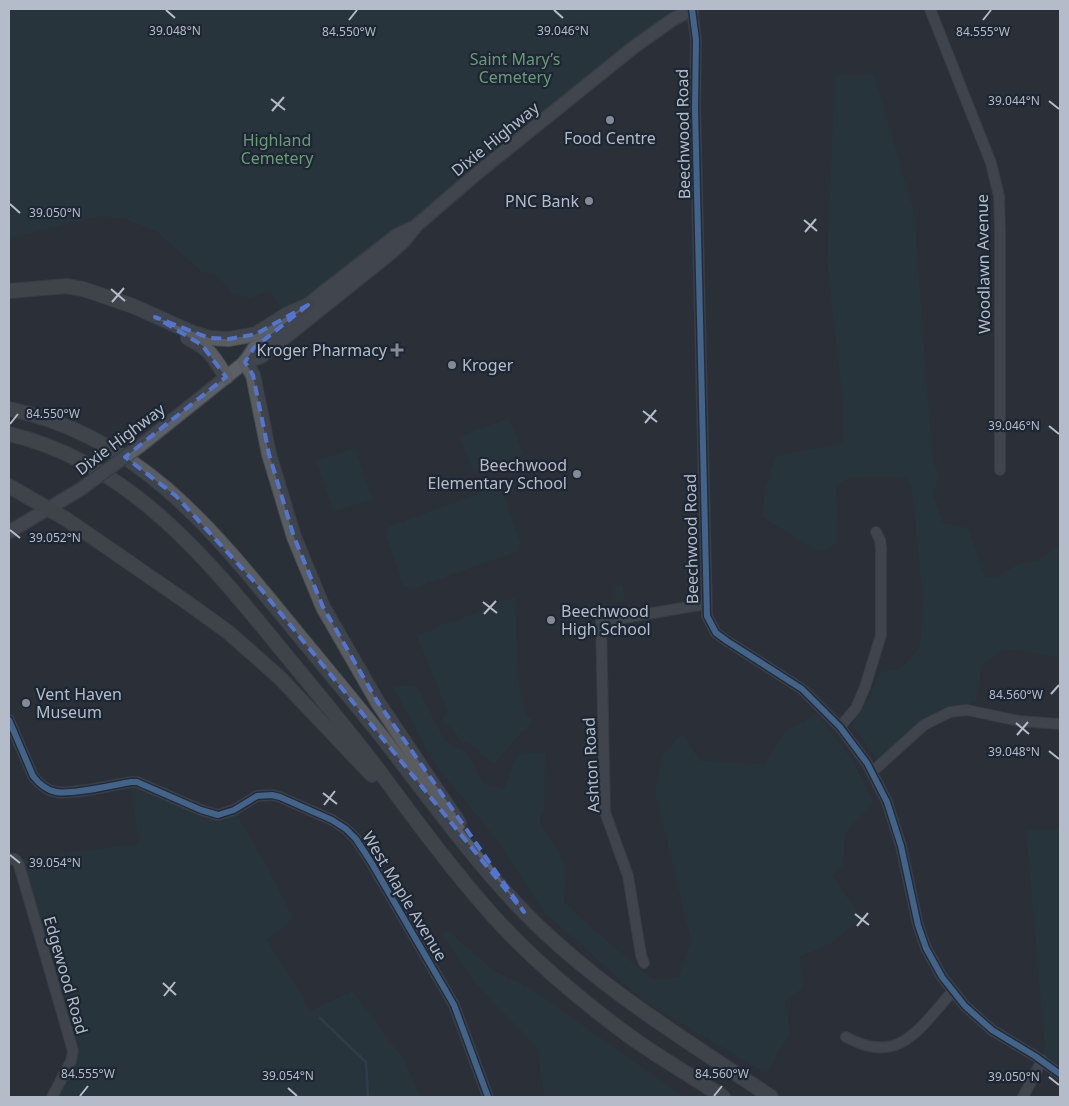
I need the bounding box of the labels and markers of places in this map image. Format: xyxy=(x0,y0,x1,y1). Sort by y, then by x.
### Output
marker: Food Centre xyxy=(604,114,616,126)
place label: Food Centre xyxy=(564,127,656,149)
place label: PNC Bank xyxy=(505,190,579,212)
marker: PNC Bank xyxy=(583,195,595,207)
place label: Kroger Pharmacy xyxy=(257,339,388,361)
marker: Kroger Pharmacy xyxy=(391,344,403,356)
place label: Kroger xyxy=(462,354,514,376)
marker: Kroger xyxy=(446,359,458,371)
place label: Beechwood Elementary School xyxy=(428,454,567,494)
marker: Beechwood Elementary School xyxy=(571,468,583,480)
place label: Beechwood High School xyxy=(561,600,651,640)
marker: Beechwood High School xyxy=(545,614,557,626)
place label: Vent Haven Museum xyxy=(36,683,122,723)
marker: Vent Haven Museum xyxy=(20,697,32,709)

